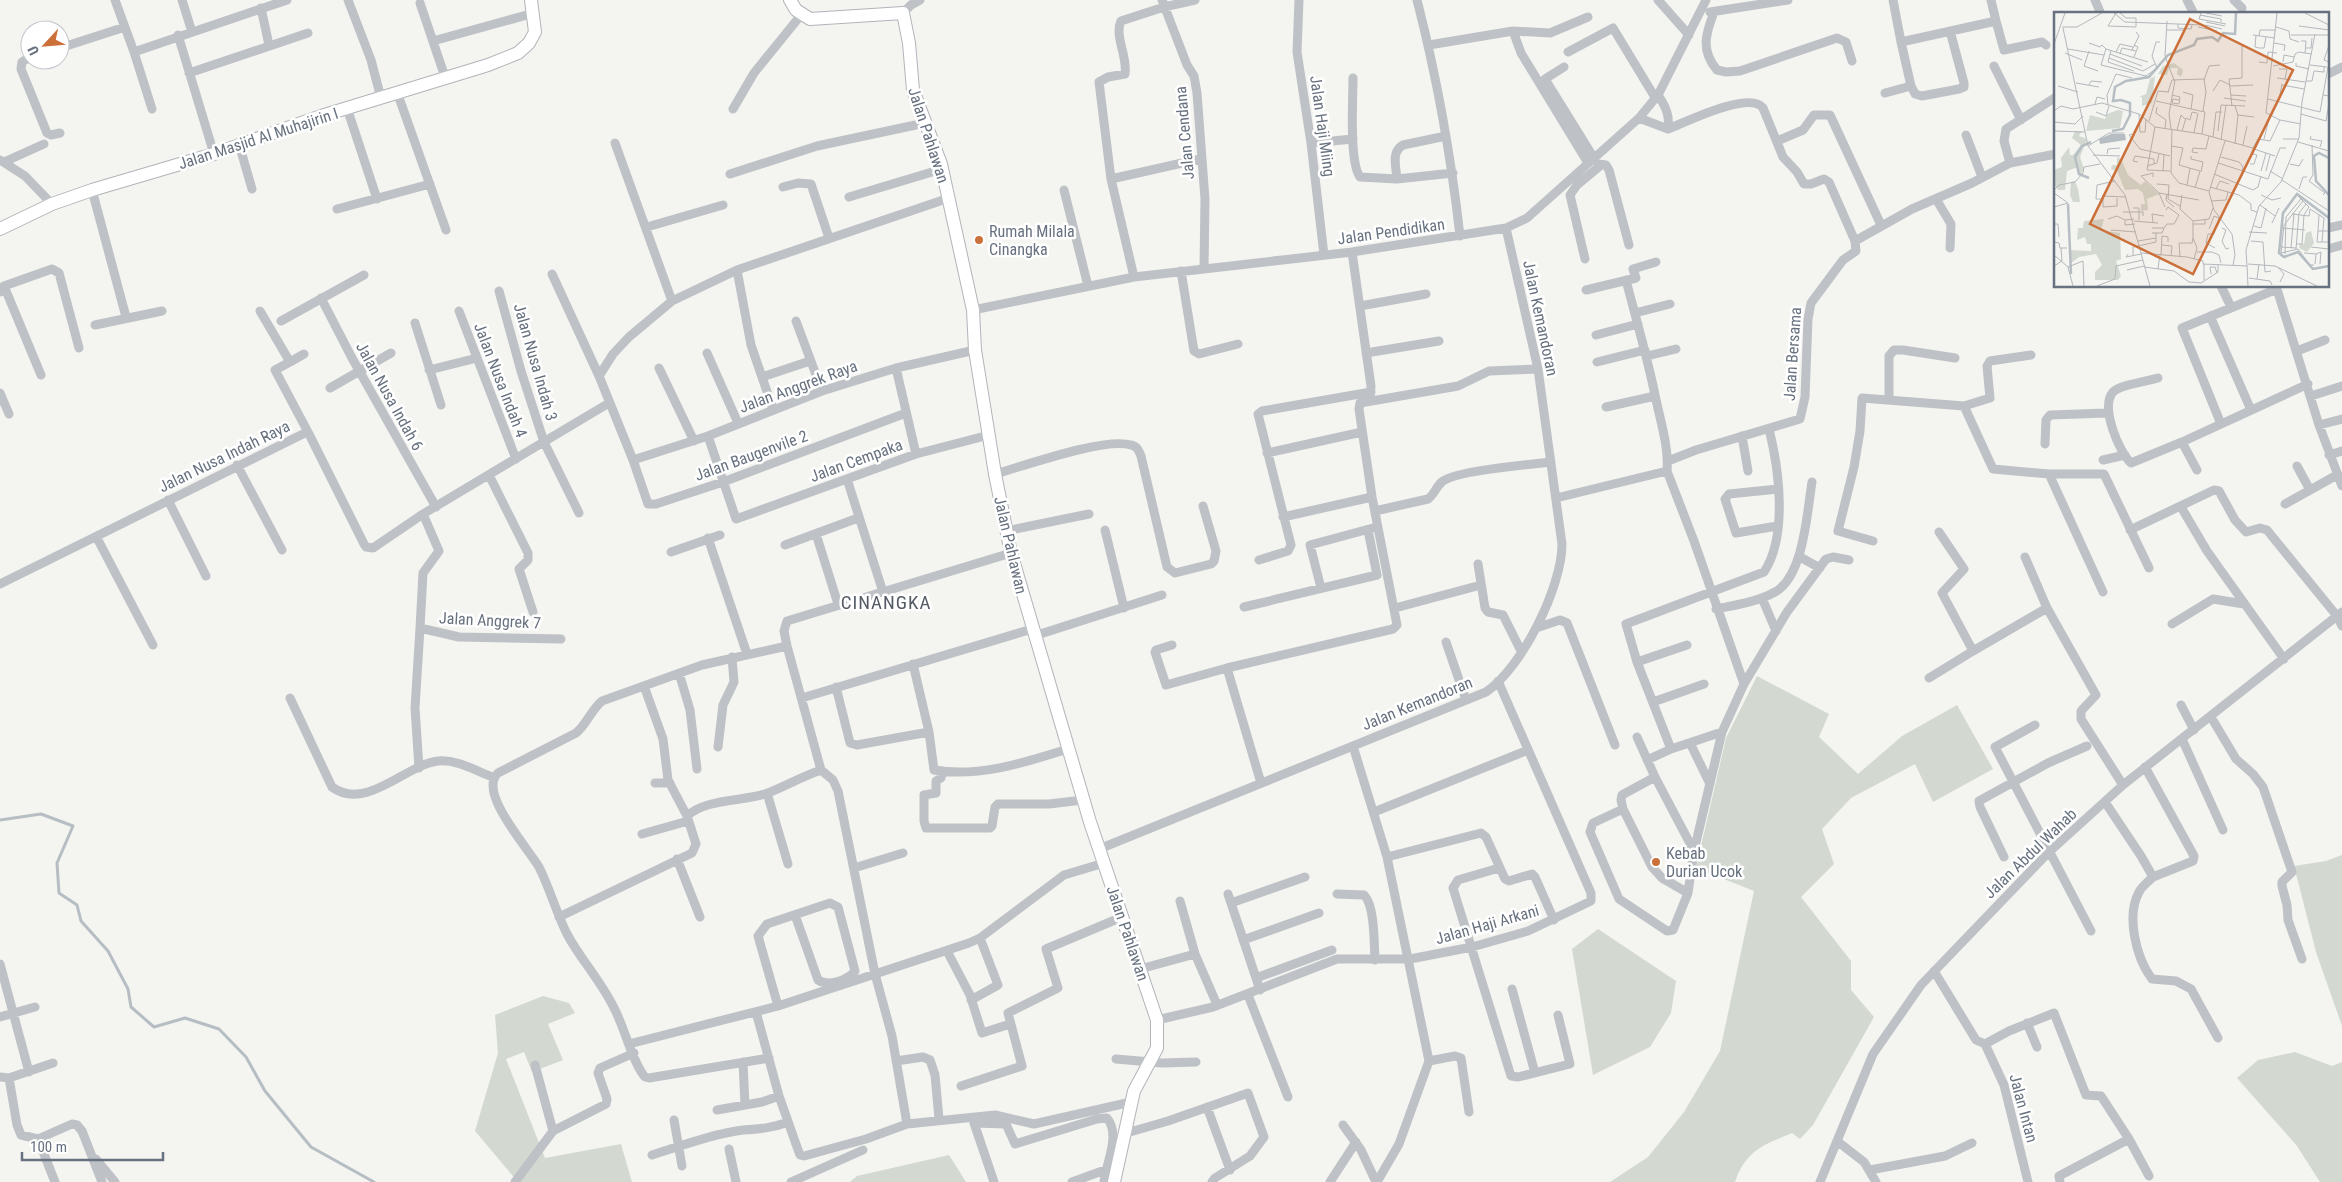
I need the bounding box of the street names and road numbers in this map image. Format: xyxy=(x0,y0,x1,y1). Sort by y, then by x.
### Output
street label: Jalan Haji Miing xyxy=(1306,74,1339,178)
street label: Jalan Pahlawan xyxy=(904,85,953,185)
street label: Jalan Cendana xyxy=(1171,86,1198,180)
street label: Jalan Masjid Al Muhajirin I xyxy=(176,104,341,173)
street label: Jalan Pendidikan xyxy=(1336,215,1446,248)
street label: Jalan Kemandoran xyxy=(1519,259,1562,378)
street label: Jalan Nusa Indah 3 xyxy=(510,301,561,423)
street label: Jalan Bersama xyxy=(1780,307,1805,402)
street label: Jalan Nusa Indah 4 xyxy=(470,320,531,440)
street label: Jalan Nusa Indah 6 xyxy=(352,339,427,454)
street label: Jalan Anggrek Raya xyxy=(737,356,860,417)
street label: Jalan Nusa Indah Raya xyxy=(156,416,293,496)
street label: Jalan Baugenvile 2 xyxy=(692,426,810,485)
street label: Jalan Cempaka xyxy=(807,435,905,486)
street label: Jalan Pahlawan xyxy=(990,495,1031,596)
street label: Jalan Anggrek 7 xyxy=(439,608,541,633)
street label: Jalan Kemandoran xyxy=(1359,673,1475,734)
street label: Jalan Abdul Wahab xyxy=(1980,804,2081,902)
street label: Jalan Pahlawan xyxy=(1102,883,1153,983)
street label: Jalan Haji Arkani xyxy=(1433,901,1541,948)
street label: Jalan Intan xyxy=(2005,1072,2042,1144)

